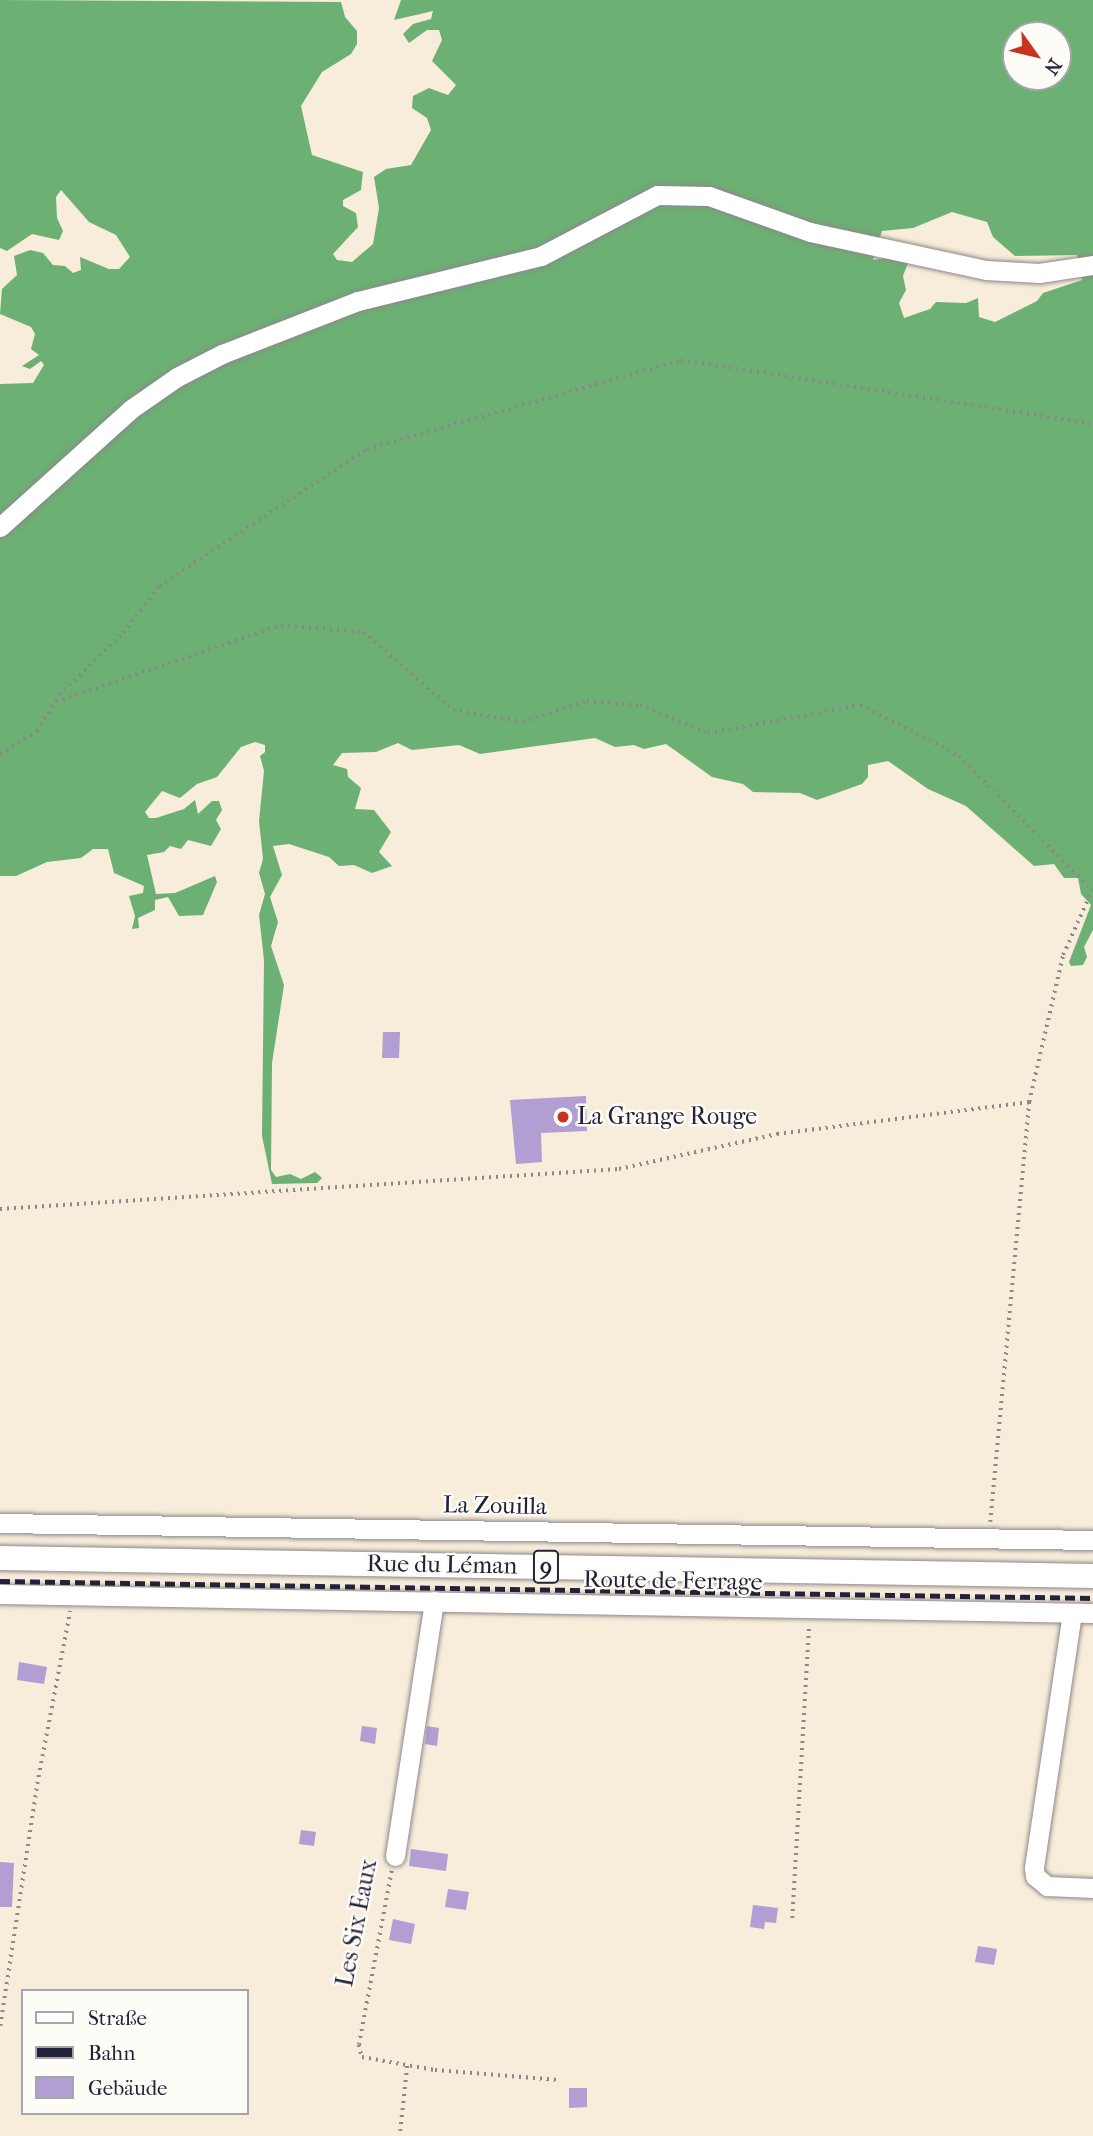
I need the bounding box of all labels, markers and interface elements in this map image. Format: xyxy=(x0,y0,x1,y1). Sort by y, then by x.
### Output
north arrow xyxy=(1002,21,1072,91)
text: N xyxy=(1040,54,1066,79)
place label: La Grange Rouge xyxy=(577,1103,757,1131)
marker: La Grange Rouge xyxy=(555,1109,571,1125)
street label: La Zouilla xyxy=(443,1491,547,1521)
road number: 9 xyxy=(532,1548,560,1586)
street label: Rue du Léman xyxy=(366,1549,518,1581)
street label: Route de Ferrage xyxy=(583,1565,763,1597)
street label: Les Six Eaux xyxy=(331,1857,383,1989)
legend xyxy=(21,1989,248,2115)
text: Straße xyxy=(88,2006,147,2030)
text: Bahn xyxy=(88,2041,135,2065)
text: Gebäude xyxy=(88,2076,168,2100)

